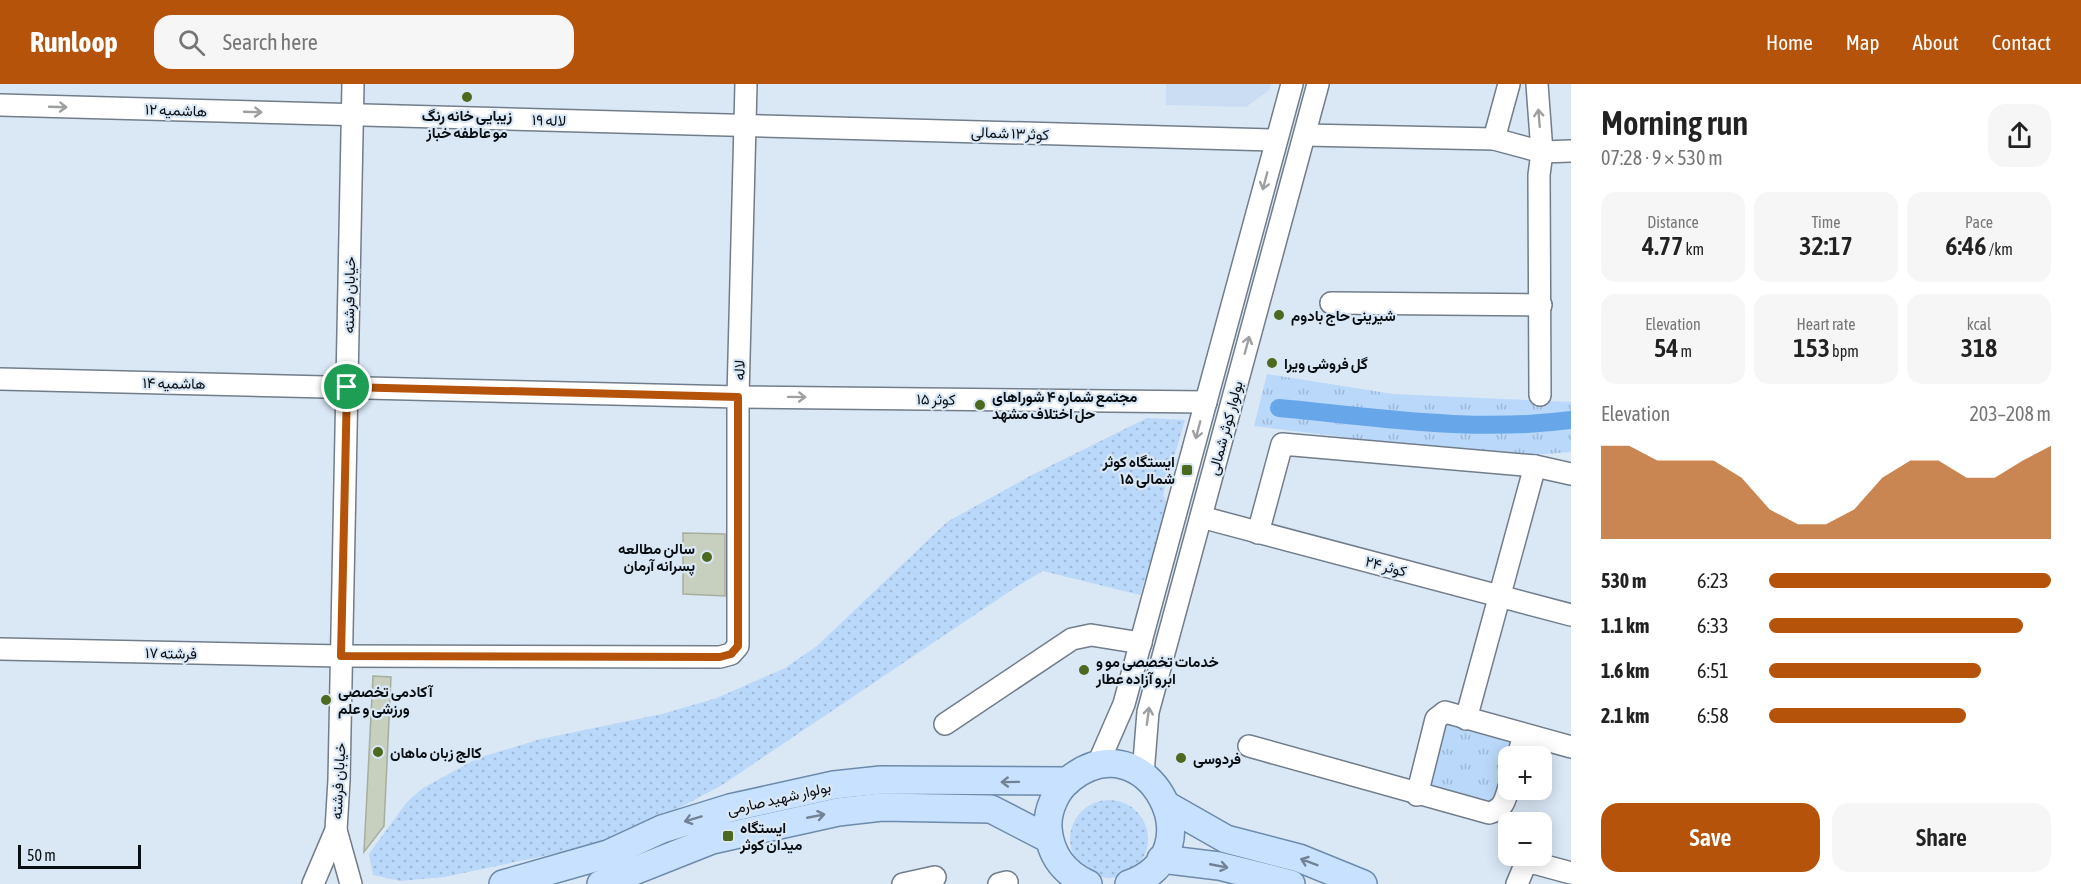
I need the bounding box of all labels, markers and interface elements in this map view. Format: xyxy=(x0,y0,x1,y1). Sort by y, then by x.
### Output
search box xyxy=(154,15,574,69)
text: Runloop xyxy=(30,26,118,58)
icon: search xyxy=(175,26,208,59)
text: Search here xyxy=(223,29,318,55)
text: Home xyxy=(1766,30,1813,54)
text: Map xyxy=(1846,30,1880,54)
text: About xyxy=(1913,30,1959,54)
text: Contact xyxy=(1992,30,2051,54)
marker: زیبایی خانه رنگ مو عاطفه خباز xyxy=(460,90,474,104)
street label: هاشمیه ۱۲ xyxy=(145,100,207,121)
one-way arrow xyxy=(48,101,68,113)
text: Morning run xyxy=(1601,104,1748,142)
button: share xyxy=(1988,104,2051,167)
one-way arrow xyxy=(243,107,263,118)
place label: زیبایی خانه رنگ مو عاطفه خباز xyxy=(422,107,512,142)
one-way arrow xyxy=(1533,108,1544,128)
street label: لاله ۱۹ xyxy=(532,111,566,129)
street label: کوثر۱۳ شمالی xyxy=(970,123,1050,145)
text: 07:28 · 9 × 530 m xyxy=(1601,146,1723,169)
one-way arrow xyxy=(1259,171,1270,190)
text: Distance xyxy=(1647,213,1699,231)
text: Time xyxy=(1811,213,1841,231)
text: Pace xyxy=(1965,213,1993,231)
text: 4.77 xyxy=(1642,231,1683,261)
text: 32:17 xyxy=(1799,231,1853,261)
text: 6:46 xyxy=(1945,231,1987,261)
text: km xyxy=(1683,240,1704,258)
text: /km xyxy=(1987,240,2013,258)
street label: خیابان فرشته xyxy=(340,256,359,334)
place label: شیرینی حاج بادوم xyxy=(1291,307,1396,326)
marker: شیرینی حاج بادوم xyxy=(1272,308,1286,322)
text: Elevation xyxy=(1645,315,1701,333)
text: Heart rate xyxy=(1797,315,1855,333)
text: kcal xyxy=(1967,315,1991,333)
text: 54 xyxy=(1654,333,1678,363)
text: 153 xyxy=(1793,333,1830,363)
text: 318 xyxy=(1961,333,1997,363)
one-way arrow xyxy=(1242,336,1254,355)
text: m xyxy=(1678,342,1692,360)
text: bpm xyxy=(1830,342,1859,360)
place label: گل فروشی ویرا xyxy=(1284,355,1368,373)
marker: گل فروشی ویرا xyxy=(1265,356,1279,370)
street label: لاله xyxy=(730,359,748,381)
pin xyxy=(321,361,372,412)
icon: arrive xyxy=(330,370,363,403)
street label: هاشمیه ۱۴ xyxy=(142,374,206,393)
street label: بولوار کوثر شمالی xyxy=(1204,379,1248,478)
place label: مجتمع شماره ۴ شوراهای حل اختلاف مشهد xyxy=(992,388,1137,423)
street label: کوثر ۱۵ xyxy=(916,390,956,409)
one-way arrow xyxy=(786,391,806,403)
marker: مجتمع شماره ۴ شوراهای حل اختلاف مشهد xyxy=(973,398,987,412)
text: Elevation xyxy=(1601,402,1670,425)
text: 203–208 m xyxy=(1969,402,2051,425)
one-way arrow xyxy=(1192,420,1204,439)
place label: ایستگاه کوثر شمالی ۱۵ xyxy=(1102,453,1175,488)
marker: ایستگاه کوثر شمالی ۱۵ xyxy=(1180,463,1194,477)
place label: سالن مطالعه پسرانه آرمان xyxy=(618,540,695,576)
marker: سالن مطالعه پسرانه آرمان xyxy=(700,550,714,564)
street label: کوثر ۲۴ xyxy=(1363,552,1409,581)
text: 530 m xyxy=(1601,569,1646,592)
text: 6:23 xyxy=(1697,569,1729,592)
text: 1.1 km xyxy=(1601,614,1649,637)
text: 6:33 xyxy=(1697,614,1729,637)
street label: فرشته ۱۷ xyxy=(145,644,197,663)
place label: خدمات تخصصی مو و ابرو آزاده عطار xyxy=(1095,653,1219,688)
text: 1.6 km xyxy=(1601,659,1649,682)
text: 6:51 xyxy=(1697,659,1729,682)
marker: خدمات تخصصی مو و ابرو آزاده عطار xyxy=(1077,663,1091,677)
place label: آکادمی تخصصی ورزشی و علم xyxy=(338,683,434,719)
marker: آکادمی تخصصی ورزشی و علم xyxy=(319,693,333,707)
text: 2.1 km xyxy=(1601,704,1649,727)
text: 6:58 xyxy=(1697,704,1729,727)
one-way arrow xyxy=(1143,707,1154,726)
street label: خیابان فرشته xyxy=(328,742,349,820)
place label: کالج زبان ماهان xyxy=(390,744,482,763)
marker: کالج زبان ماهان xyxy=(371,745,385,759)
map controls xyxy=(1498,746,1552,866)
button: + xyxy=(1498,746,1552,800)
place label: فردوسی xyxy=(1193,750,1241,768)
marker: فردوسی xyxy=(1174,751,1188,765)
one-way arrow xyxy=(1000,776,1020,788)
street label: بولوار شهید صارمی xyxy=(725,778,833,820)
button: Save xyxy=(1601,803,1820,872)
button: Share xyxy=(1832,803,2051,872)
one-way arrow xyxy=(806,810,826,821)
button: − xyxy=(1498,812,1552,866)
one-way arrow xyxy=(684,814,703,825)
place label: ایستگاه میدان کوثر xyxy=(739,819,802,854)
marker: ایستگاه میدان کوثر xyxy=(721,829,735,843)
scale bar xyxy=(18,842,141,870)
text: 50 m xyxy=(27,846,56,864)
one-way arrow xyxy=(1300,856,1319,867)
one-way arrow xyxy=(1209,861,1229,872)

